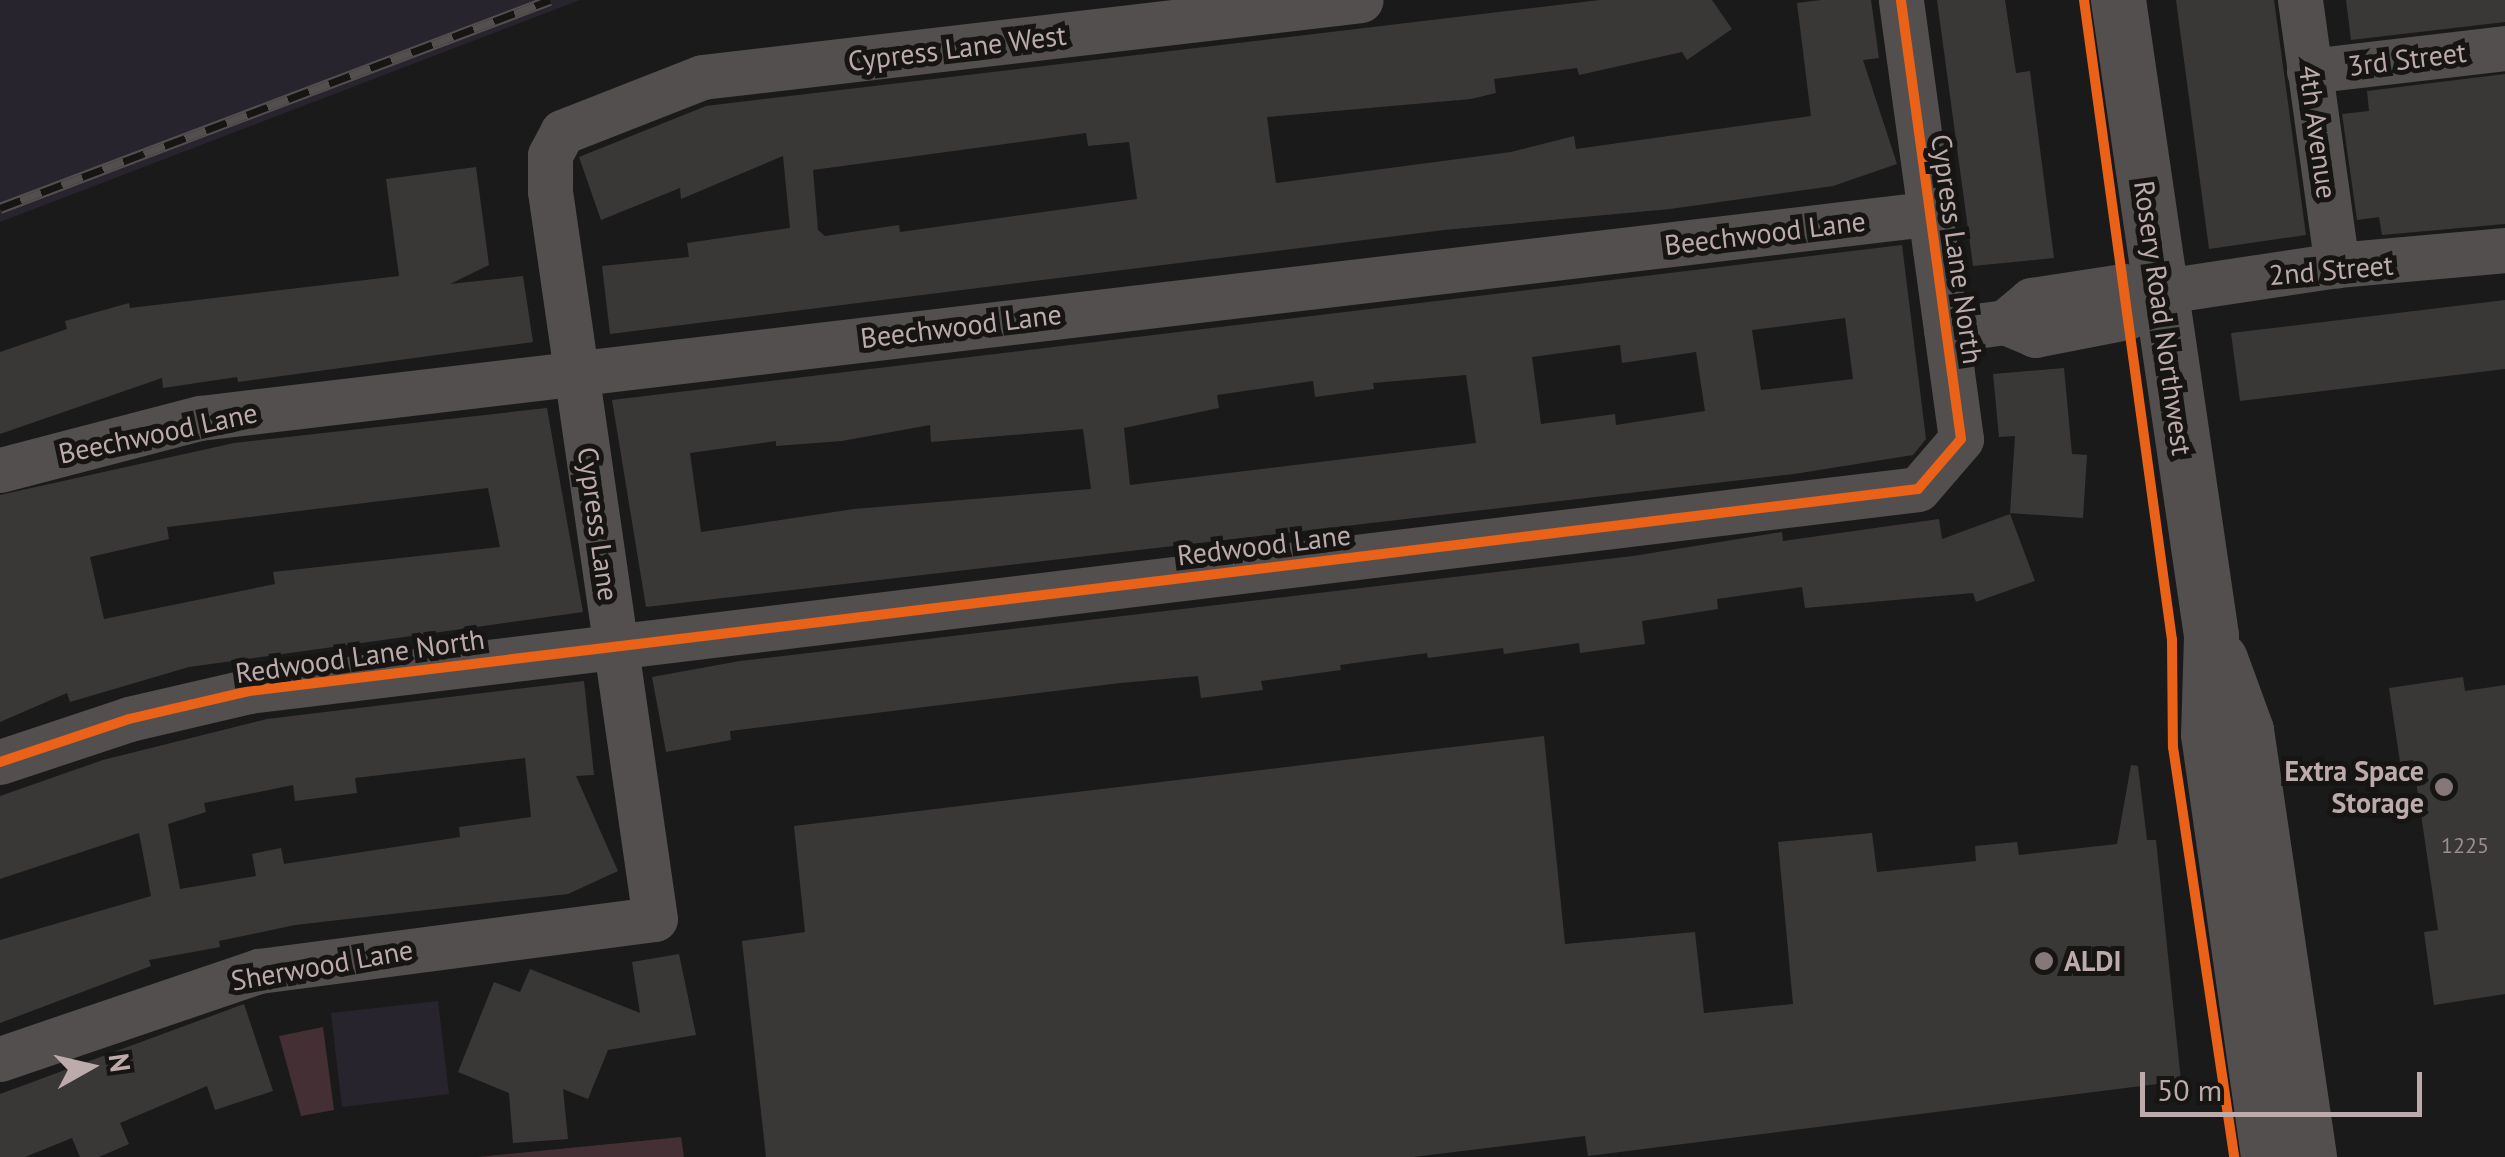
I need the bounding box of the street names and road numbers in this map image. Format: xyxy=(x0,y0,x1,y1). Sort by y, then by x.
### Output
street label: Cypress Lane West xyxy=(846,18,1068,78)
street label: 3rd Street xyxy=(2346,35,2468,83)
street label: 4th Avenue xyxy=(2292,63,2344,201)
street label: Cypress Lane North xyxy=(1924,132,1990,366)
street label: Rosery Road Northwest xyxy=(2127,178,2199,458)
street label: Beechwood Lane xyxy=(1663,204,1867,262)
street label: 2nd Street xyxy=(2267,248,2395,292)
street label: Beechwood Lane xyxy=(859,297,1063,355)
street label: Beechwood Lane xyxy=(56,396,260,470)
street label: Cypress Lane xyxy=(571,445,625,603)
street label: Redwood Lane xyxy=(1175,518,1353,572)
street label: Redwood Lane North xyxy=(233,622,487,690)
street label: Sherwood Lane xyxy=(228,932,416,998)

